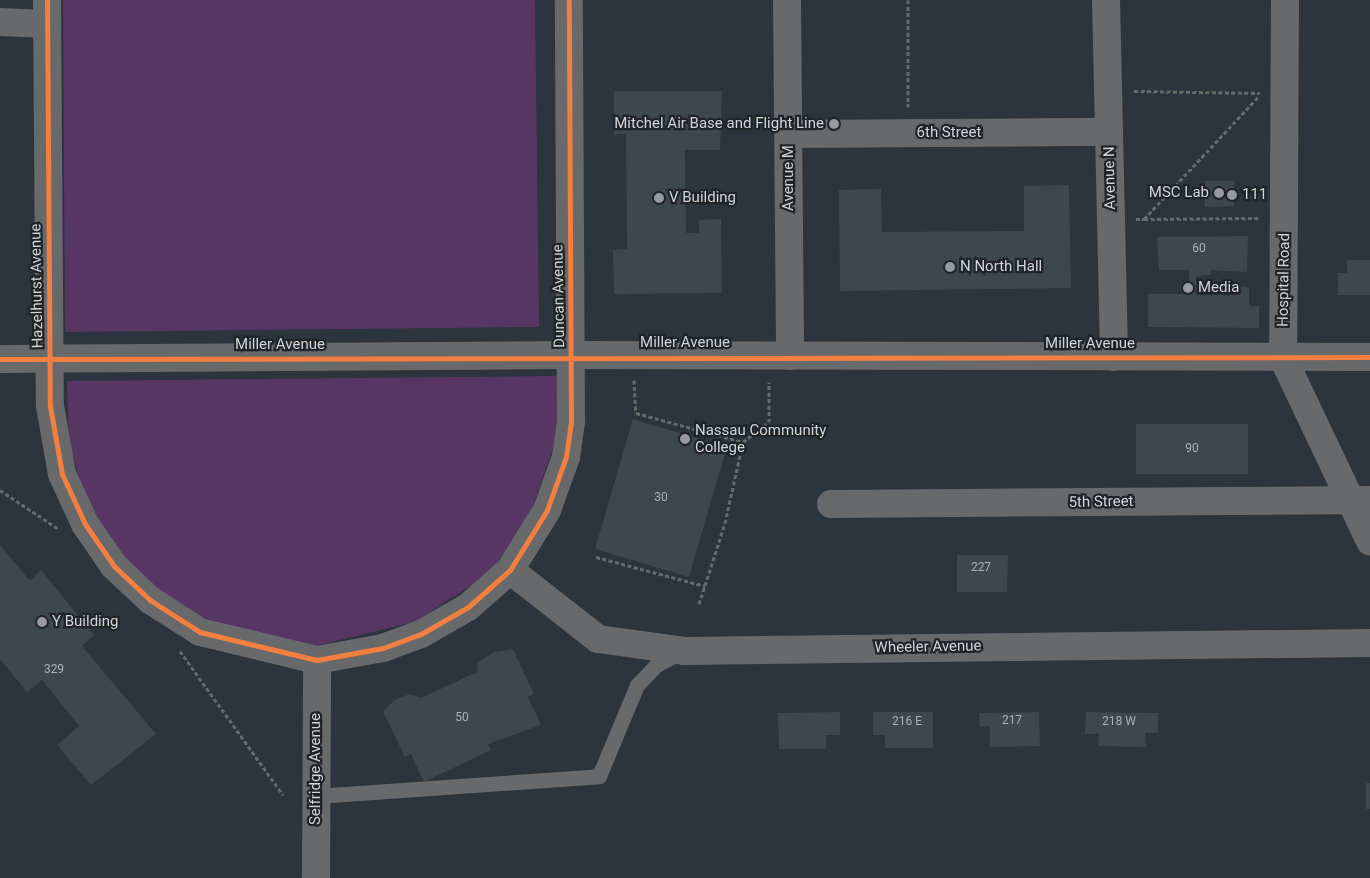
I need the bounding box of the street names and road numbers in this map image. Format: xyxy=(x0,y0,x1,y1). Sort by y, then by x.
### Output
street label: 6th Street xyxy=(917,124,981,142)
street label: Avenue M xyxy=(780,145,798,211)
street label: Avenue N xyxy=(1100,146,1120,210)
street label: Hazelhurst Avenue xyxy=(27,223,47,349)
street label: Hospital Road xyxy=(1274,233,1294,327)
street label: Duncan Avenue xyxy=(549,244,569,348)
street label: Miller Avenue xyxy=(640,334,730,352)
street label: Miller Avenue xyxy=(1045,335,1135,353)
street label: Miller Avenue xyxy=(235,336,325,354)
street label: 5th Street xyxy=(1068,492,1134,512)
street label: Wheeler Avenue xyxy=(874,637,982,657)
street label: Selfridge Avenue xyxy=(307,713,325,825)

